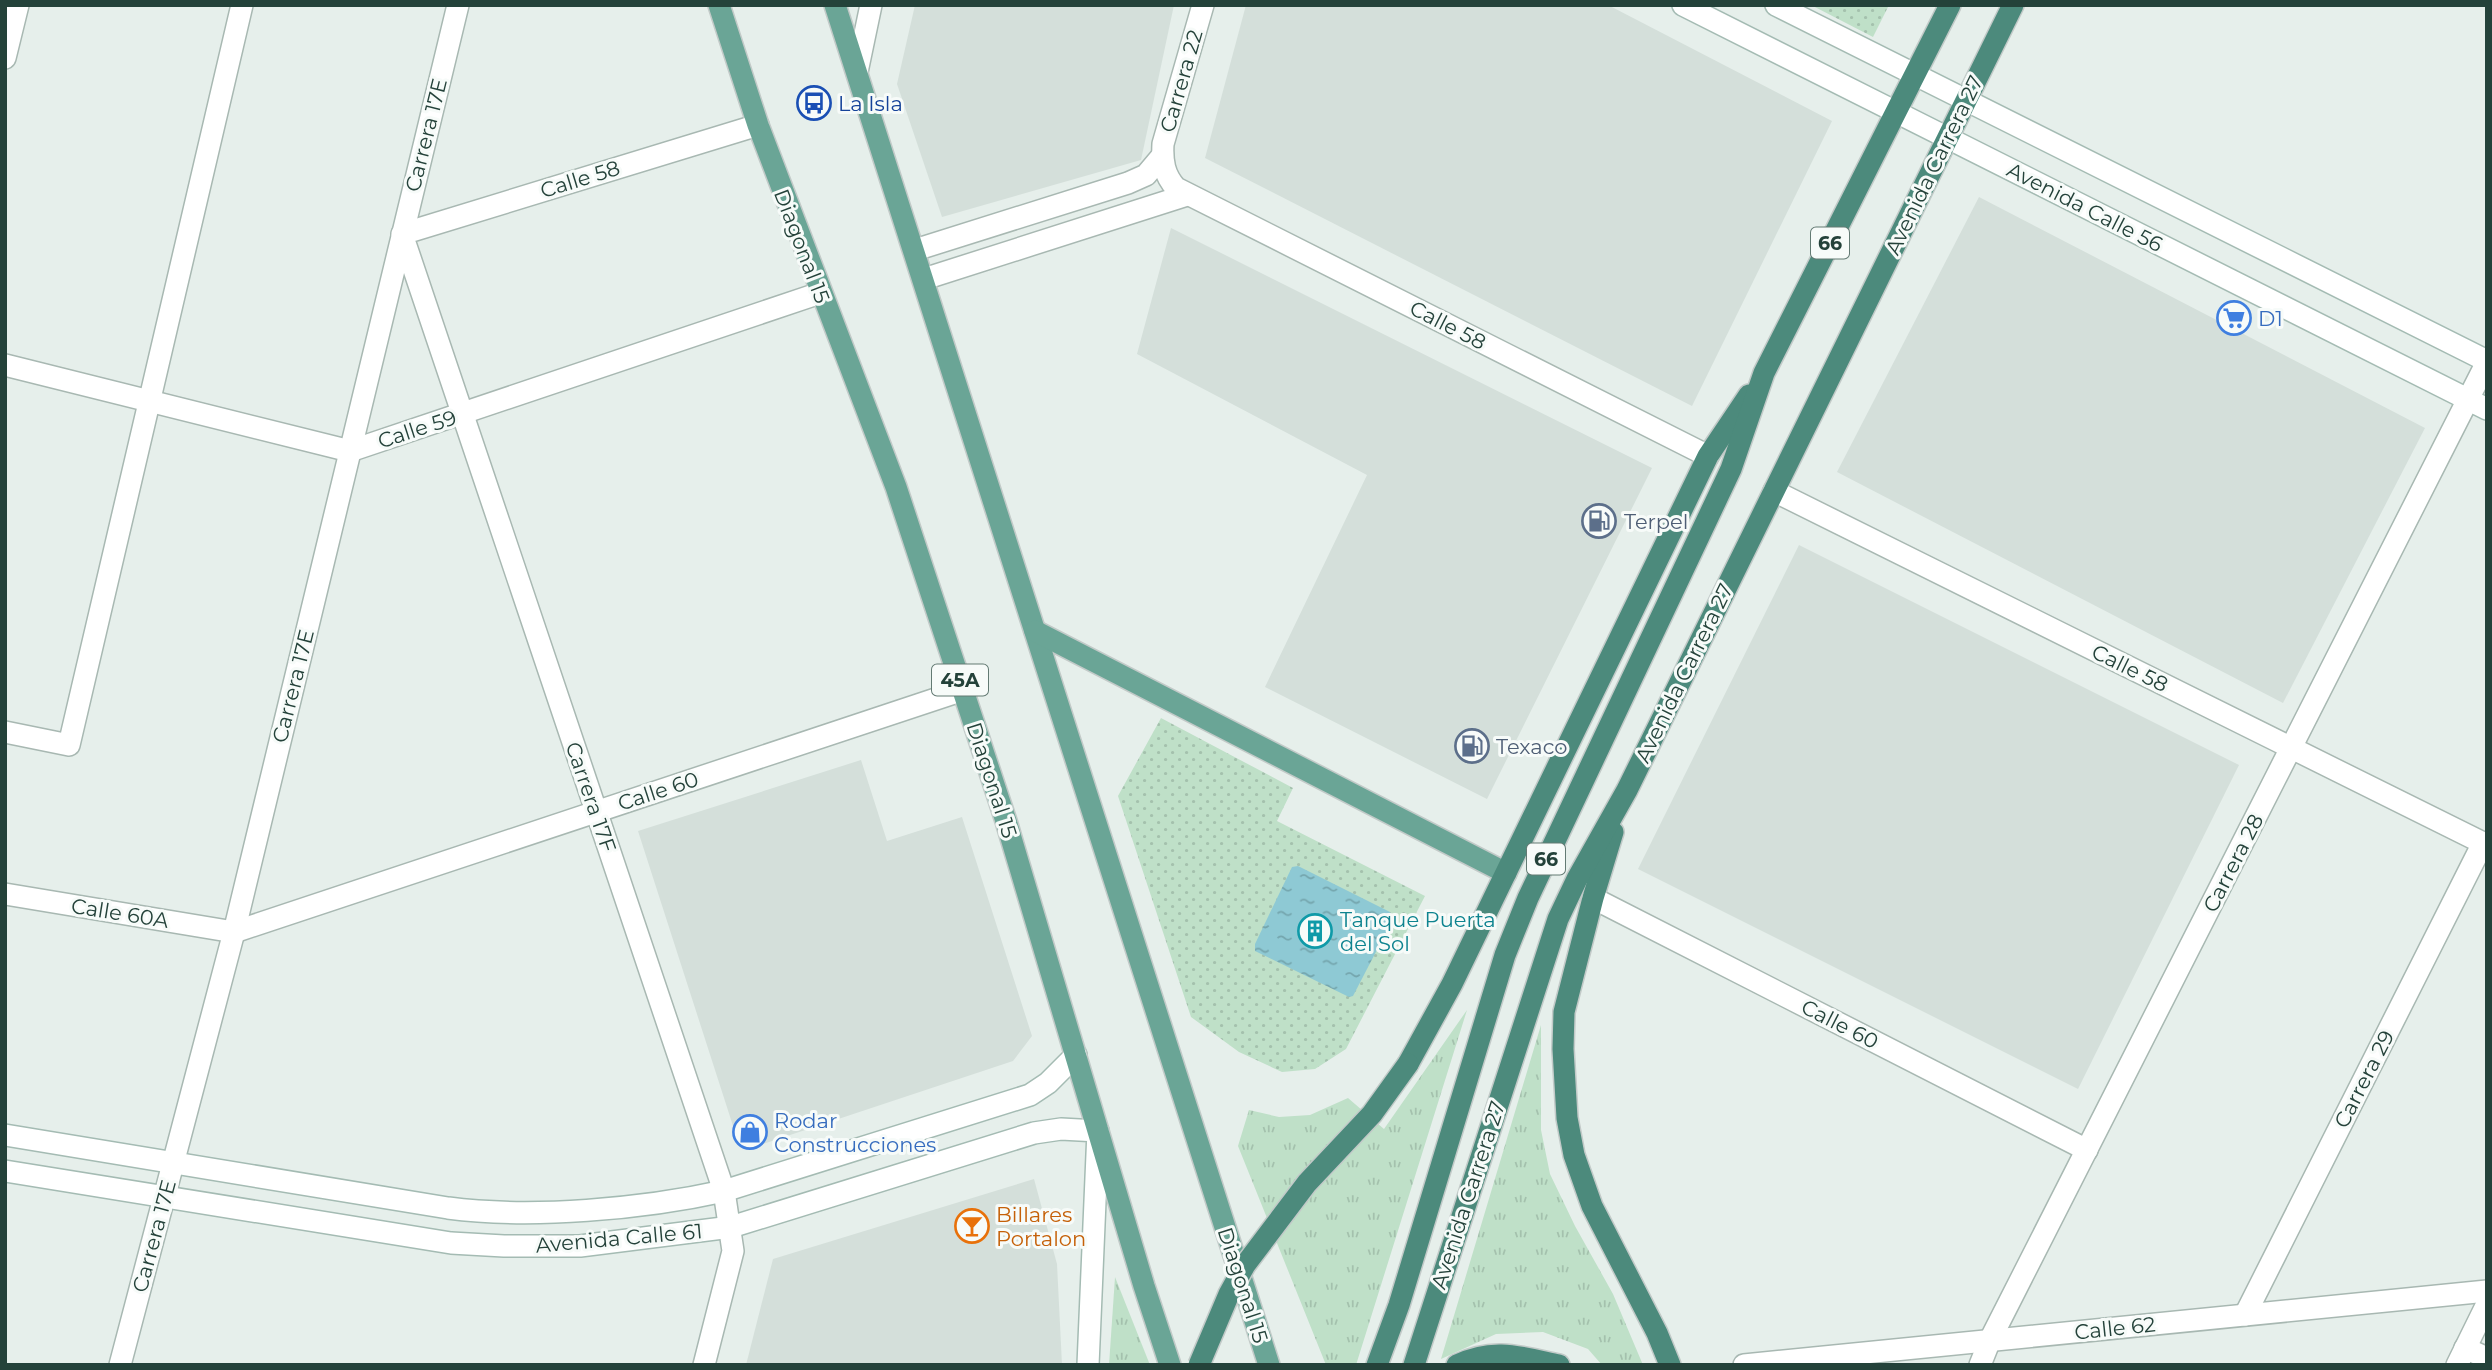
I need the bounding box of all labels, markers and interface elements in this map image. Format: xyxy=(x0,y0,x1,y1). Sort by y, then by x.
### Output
street label: Carrera 22 xyxy=(1154,27,1208,135)
street label: Avenida Carrera 27 xyxy=(1880,71,1988,259)
street label: Carrera 17E xyxy=(400,76,452,194)
bus stop icon: La Isla xyxy=(795,84,833,122)
place label: La Isla xyxy=(838,91,903,116)
street label: Calle 58 xyxy=(537,155,623,203)
street label: Avenida Calle 56 xyxy=(2003,157,2167,257)
street label: Diagonal 15 xyxy=(769,185,835,307)
road number: 66 xyxy=(1811,228,1849,258)
street label: Calle 58 xyxy=(1406,295,1490,355)
supermarket icon: D1 xyxy=(2215,299,2253,337)
place label: D1 xyxy=(2258,306,2283,331)
street label: Calle 59 xyxy=(374,405,460,453)
fuel station icon: Terpel xyxy=(1580,502,1618,540)
place label: Terpel xyxy=(1624,509,1688,534)
street label: Avenida Carrera 27 xyxy=(1630,579,1738,767)
street label: Carrera 17E xyxy=(267,627,319,745)
street label: Calle 58 xyxy=(2088,639,2172,697)
road number: 45A xyxy=(932,664,988,695)
street label: Diagonal 15 xyxy=(962,719,1022,841)
fuel station icon: Texaco xyxy=(1453,727,1491,765)
place label: Texaco xyxy=(1496,734,1567,759)
street label: Carrera 17F xyxy=(560,739,622,855)
street label: Calle 60 xyxy=(615,766,701,816)
street label: Carrera 28 xyxy=(2198,810,2268,916)
road number: 66 xyxy=(1527,844,1565,874)
street label: Calle 60A xyxy=(70,893,171,933)
place label: Tanque Puerta del Sol xyxy=(1340,907,1496,956)
building icon: Tanque Puerta del Sol xyxy=(1296,912,1334,950)
street label: Calle 60 xyxy=(1797,994,1883,1054)
street label: Carrera 29 xyxy=(2329,1026,2399,1132)
street label: Avenida Carrera 27 xyxy=(1426,1098,1510,1292)
place label: Rodar Construcciones xyxy=(774,1108,936,1157)
shop icon: Rodar Construcciones xyxy=(731,1113,769,1151)
street label: Carrera 17E xyxy=(127,1177,181,1295)
place label: Billares Portalon xyxy=(996,1202,1086,1251)
bar icon: Billares Portalon xyxy=(953,1207,991,1245)
street label: Avenida Calle 61 xyxy=(535,1218,703,1258)
street label: Diagonal 15 xyxy=(1213,1224,1273,1346)
street label: Calle 62 xyxy=(2073,1311,2157,1345)

